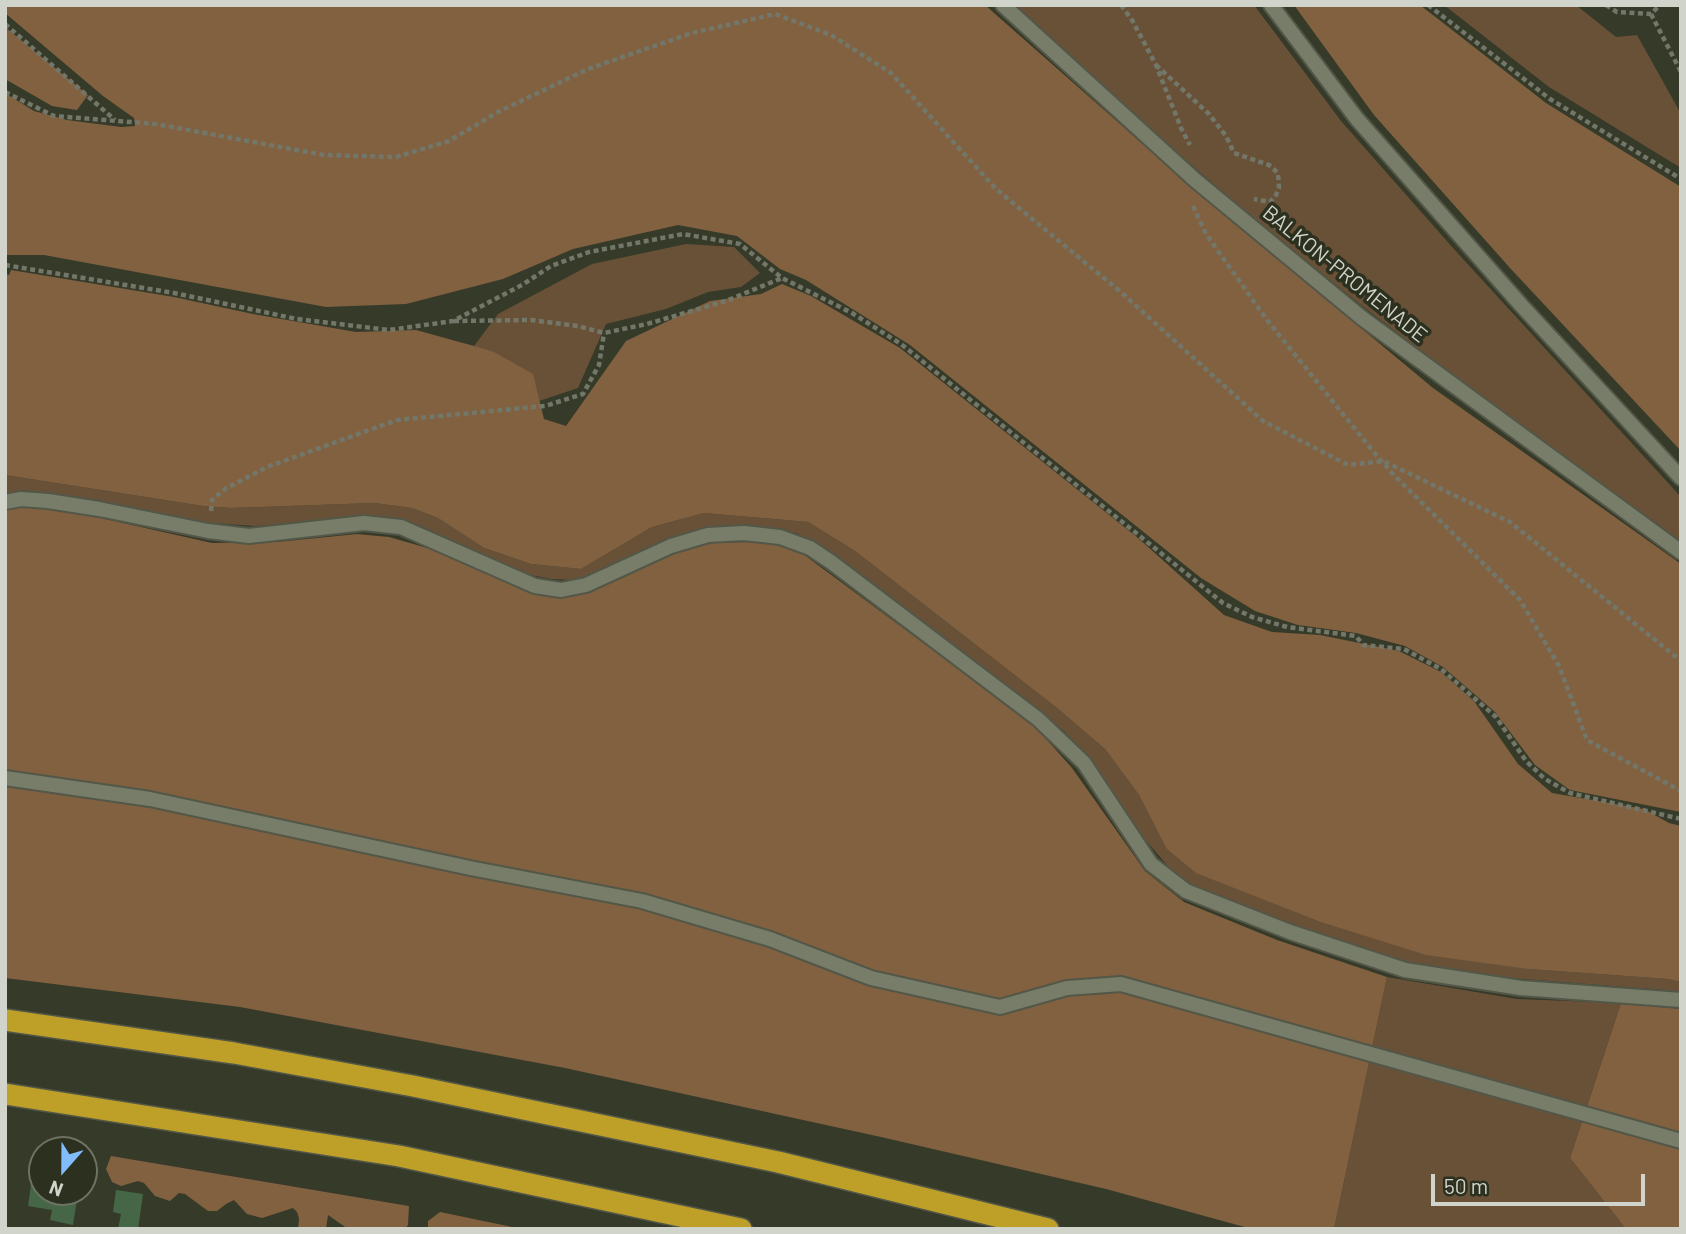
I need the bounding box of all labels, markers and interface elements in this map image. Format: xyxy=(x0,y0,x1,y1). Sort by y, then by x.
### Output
street label: BALKON-PROMENADE xyxy=(1258,200,1432,348)
north arrow xyxy=(28,1136,98,1206)
scale bar xyxy=(1434,1160,1648,1204)
text: 50 m xyxy=(1444,1173,1488,1198)
text: N xyxy=(46,1176,66,1202)

